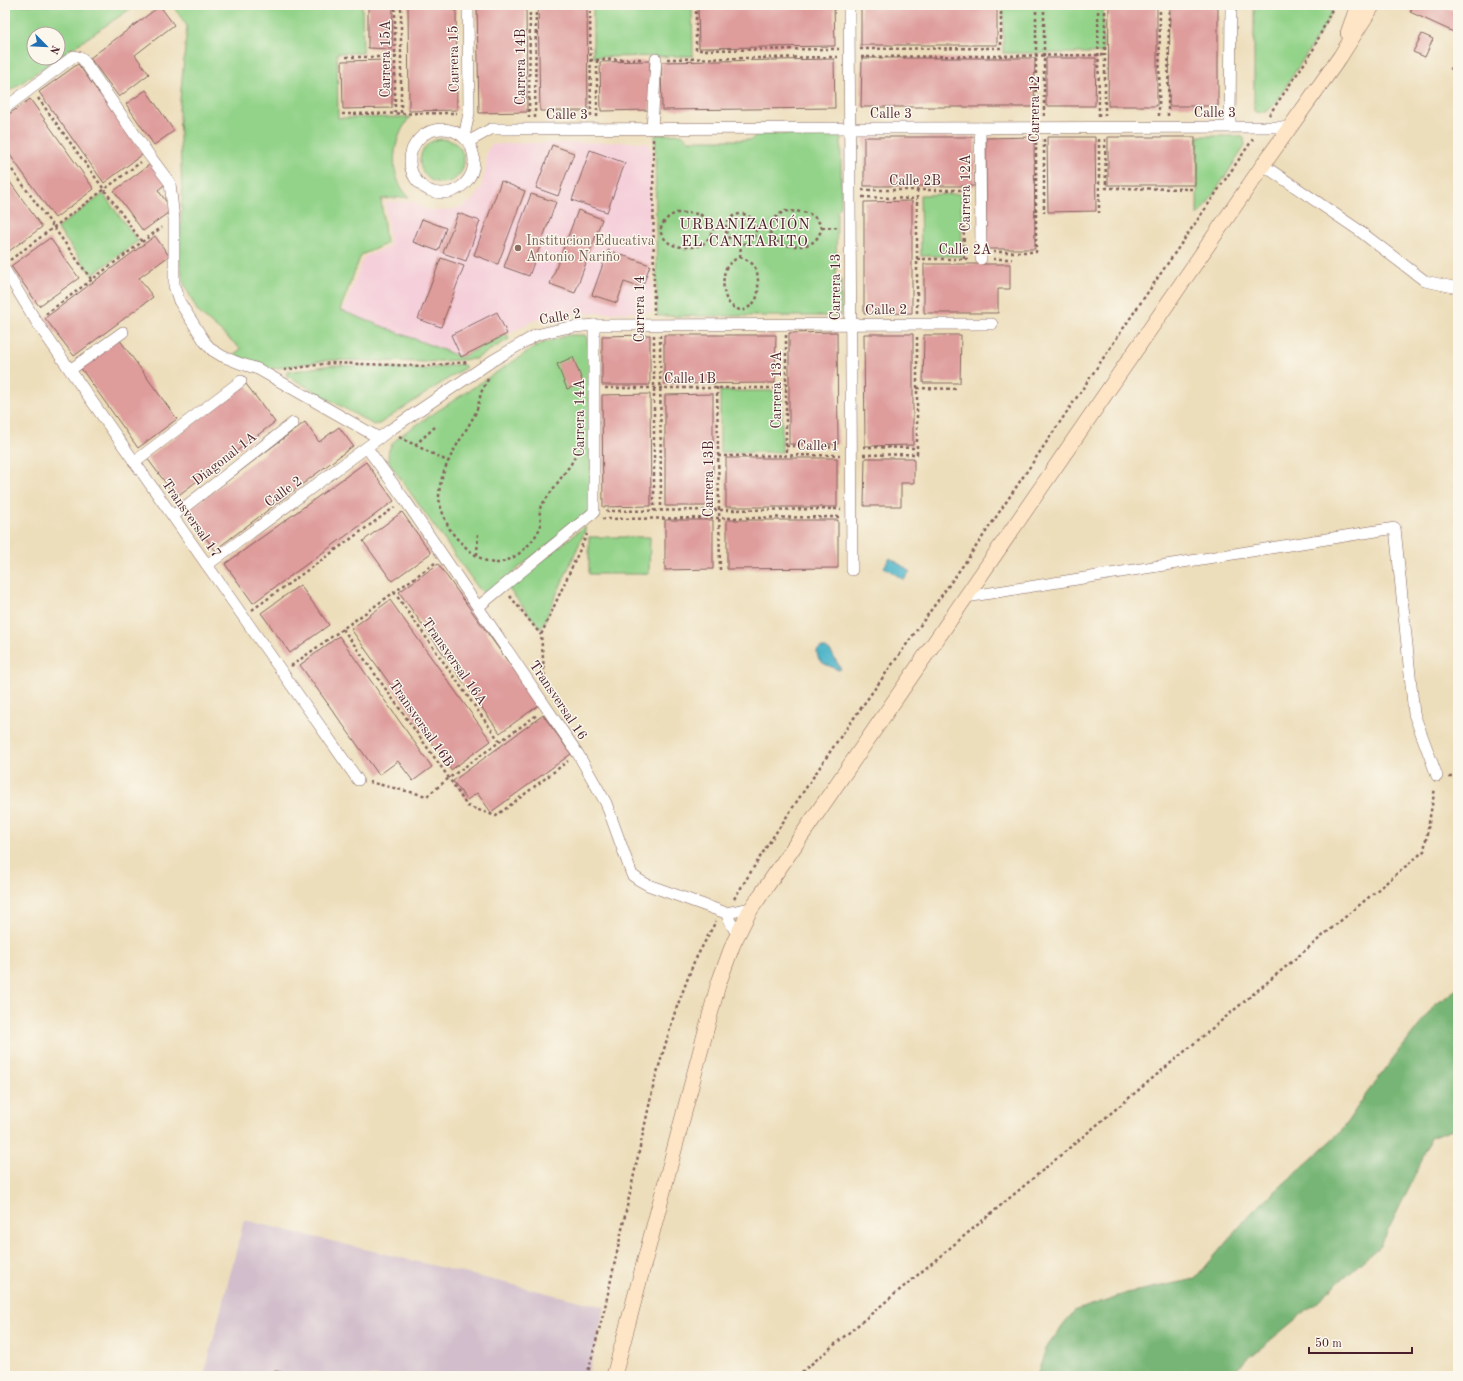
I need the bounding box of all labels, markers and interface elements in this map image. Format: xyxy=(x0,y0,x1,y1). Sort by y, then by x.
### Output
street label: Carrera 15A xyxy=(379,20,393,98)
street label: Carrera 15 xyxy=(446,25,462,93)
north arrow xyxy=(26,26,66,66)
street label: Carrera 14B xyxy=(514,29,528,105)
text: N xyxy=(47,43,60,56)
street label: Carrera 12 xyxy=(1028,75,1042,143)
street label: Calle 3 xyxy=(1194,106,1236,120)
street label: Calle 3 xyxy=(870,107,912,121)
street label: Calle 3 xyxy=(546,108,588,122)
street label: Carrera 12A xyxy=(959,154,973,232)
street label: Calle 2B xyxy=(889,174,941,188)
district label: URBANIZACIÓN EL CANTARITO xyxy=(679,214,811,250)
place label: Institucion Educativa Antonio Nariño xyxy=(526,234,655,264)
marker: Institucion Educativa Antonio Nariño xyxy=(513,243,523,253)
street label: Calle 2A xyxy=(938,243,992,257)
street label: Carrera 13 xyxy=(829,253,843,321)
street label: Carrera 14 xyxy=(633,275,647,343)
street label: Calle 2 xyxy=(865,303,907,317)
street label: Calle 2 xyxy=(538,306,582,328)
street label: Carrera 13A xyxy=(770,351,784,429)
street label: Calle 1B xyxy=(664,372,716,386)
street label: Carrera 14A xyxy=(573,379,587,457)
street label: Diagonal 1A xyxy=(190,429,260,488)
street label: Calle 1 xyxy=(797,439,839,453)
street label: Carrera 13B xyxy=(702,441,716,517)
street label: Calle 2 xyxy=(262,474,305,510)
street label: Transversal 17 xyxy=(159,477,223,560)
street label: Transversal 16A xyxy=(419,615,490,708)
street label: Transversal 16 xyxy=(527,658,590,743)
street label: Transversal 16B xyxy=(386,678,456,769)
scale bar xyxy=(1309,1329,1412,1355)
text: 50 m xyxy=(1315,1337,1342,1350)

